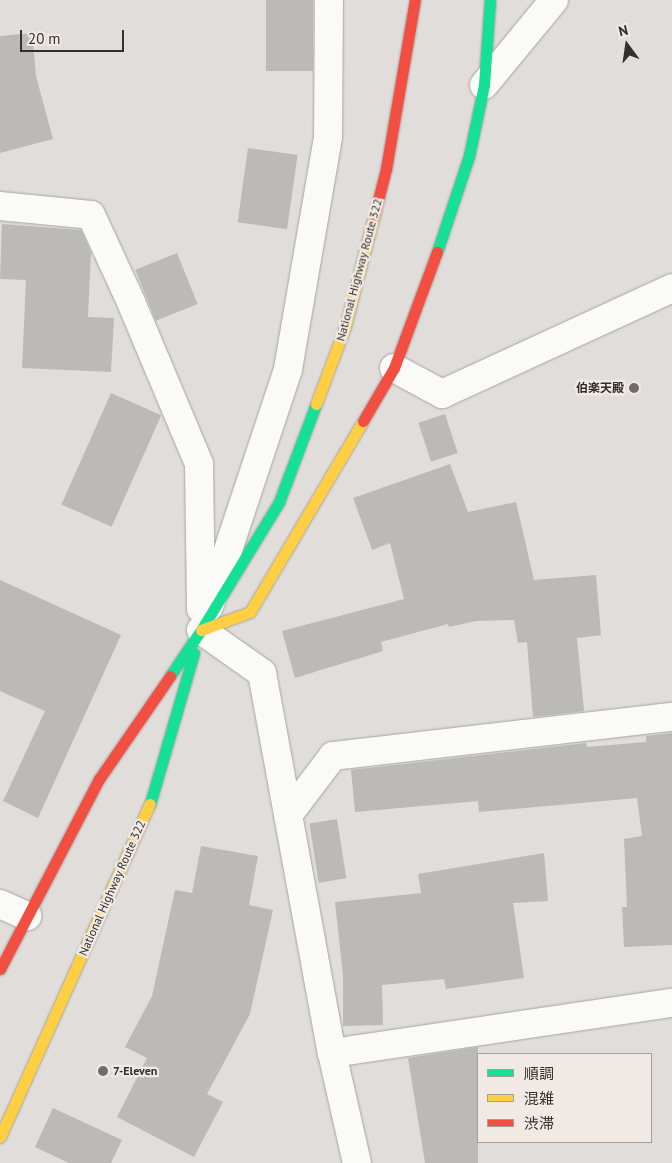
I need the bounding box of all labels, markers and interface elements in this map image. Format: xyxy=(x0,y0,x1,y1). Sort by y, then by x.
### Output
scale bar xyxy=(22,20,126,52)
north arrow xyxy=(602,20,652,70)
text: N xyxy=(617,21,630,40)
text: 20 m xyxy=(28,29,61,48)
street label: National Highway Route 322 xyxy=(333,197,385,343)
place label: 伯楽天殿 xyxy=(576,381,624,395)
marker: 伯楽天殿 xyxy=(628,382,640,394)
street label: National Highway Route 322 xyxy=(75,818,149,958)
legend xyxy=(477,1053,652,1143)
place label: 7-Eleven xyxy=(113,1064,157,1078)
text: 順調 xyxy=(524,1064,554,1083)
marker: 7-Eleven xyxy=(97,1065,109,1077)
text: 混雑 xyxy=(524,1089,554,1108)
text: 渋滞 xyxy=(524,1114,554,1133)

